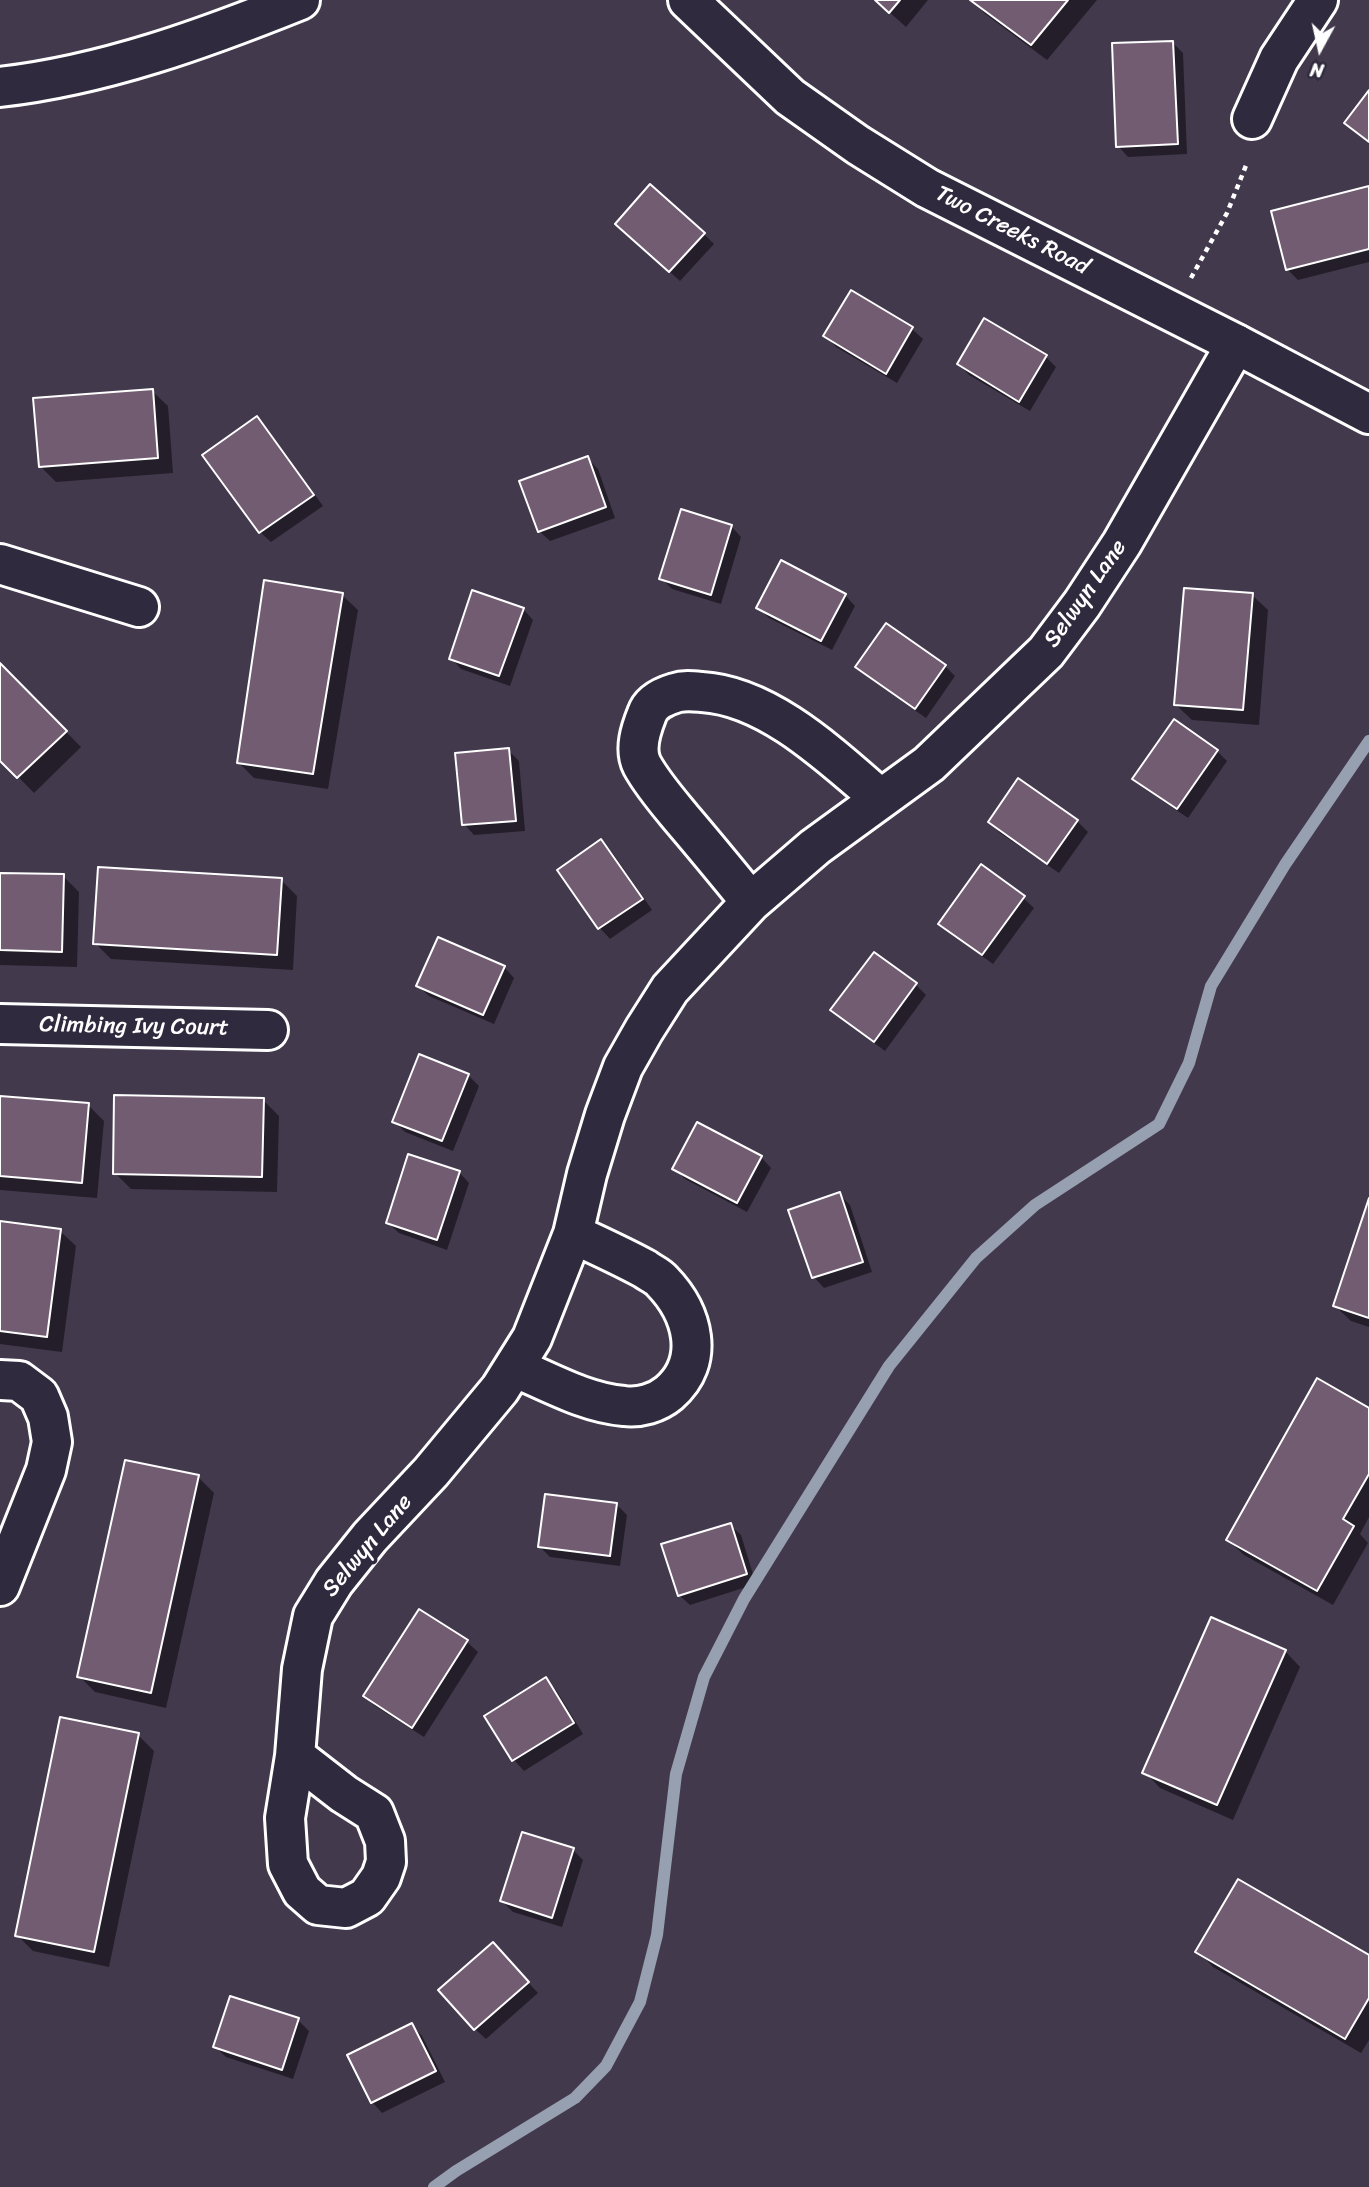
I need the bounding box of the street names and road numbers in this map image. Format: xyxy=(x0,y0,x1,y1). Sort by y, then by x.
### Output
street label: Two Creeks Road xyxy=(931,180,1093,282)
street label: Selwyn Lane xyxy=(1039,535,1133,653)
street label: Climbing Ivy Court xyxy=(39,1012,229,1042)
street label: Selwyn Lane xyxy=(317,1489,419,1603)

